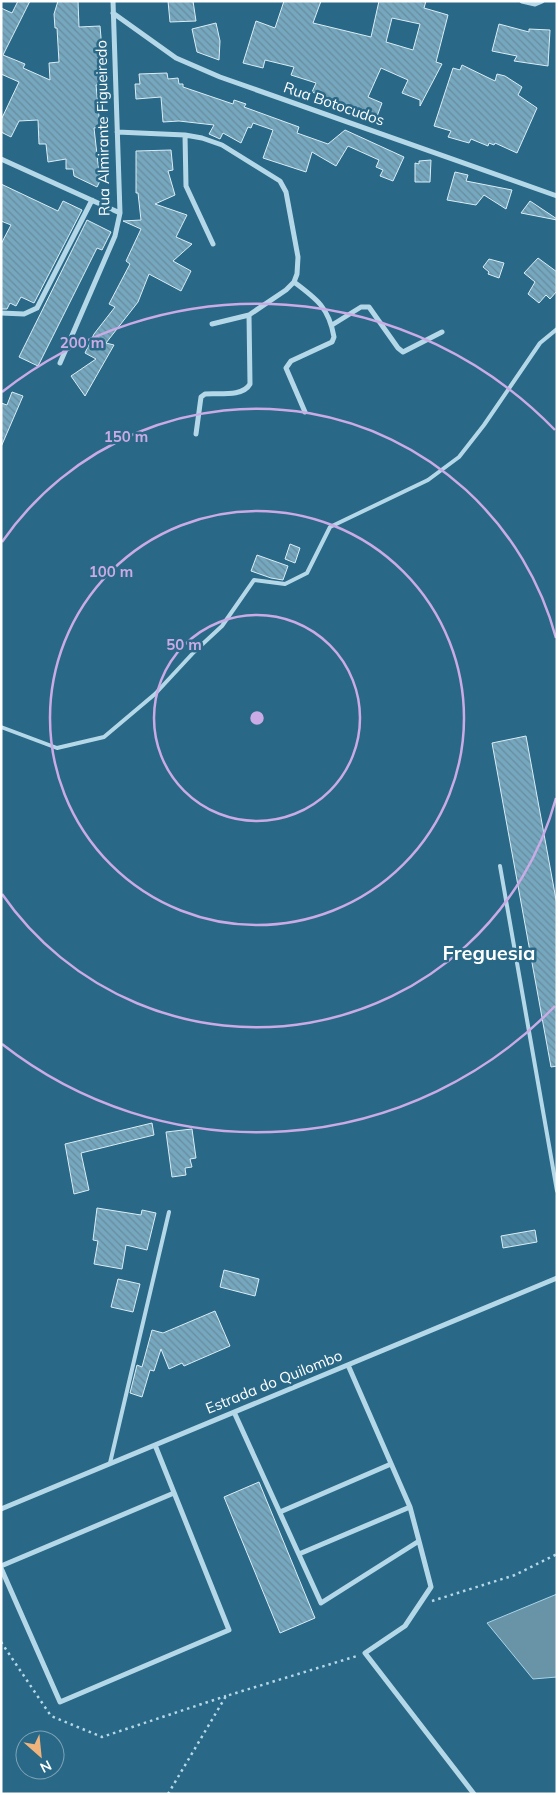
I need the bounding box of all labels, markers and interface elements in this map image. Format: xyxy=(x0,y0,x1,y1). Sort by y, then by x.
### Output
street label: Rua Almirante Figueiredo xyxy=(91,40,114,216)
street label: Rua Botocudos xyxy=(281,77,387,130)
text: 200 m xyxy=(60,333,104,352)
text: 150 m xyxy=(104,427,148,446)
text: 100 m xyxy=(89,562,133,581)
text: 50 m xyxy=(166,635,202,654)
centre of rings xyxy=(248,709,266,727)
district label: Freguesia xyxy=(443,940,535,965)
street label: Estrada do Quilombo xyxy=(203,1345,345,1418)
north arrow xyxy=(15,1730,65,1780)
text: N xyxy=(37,1756,55,1777)

